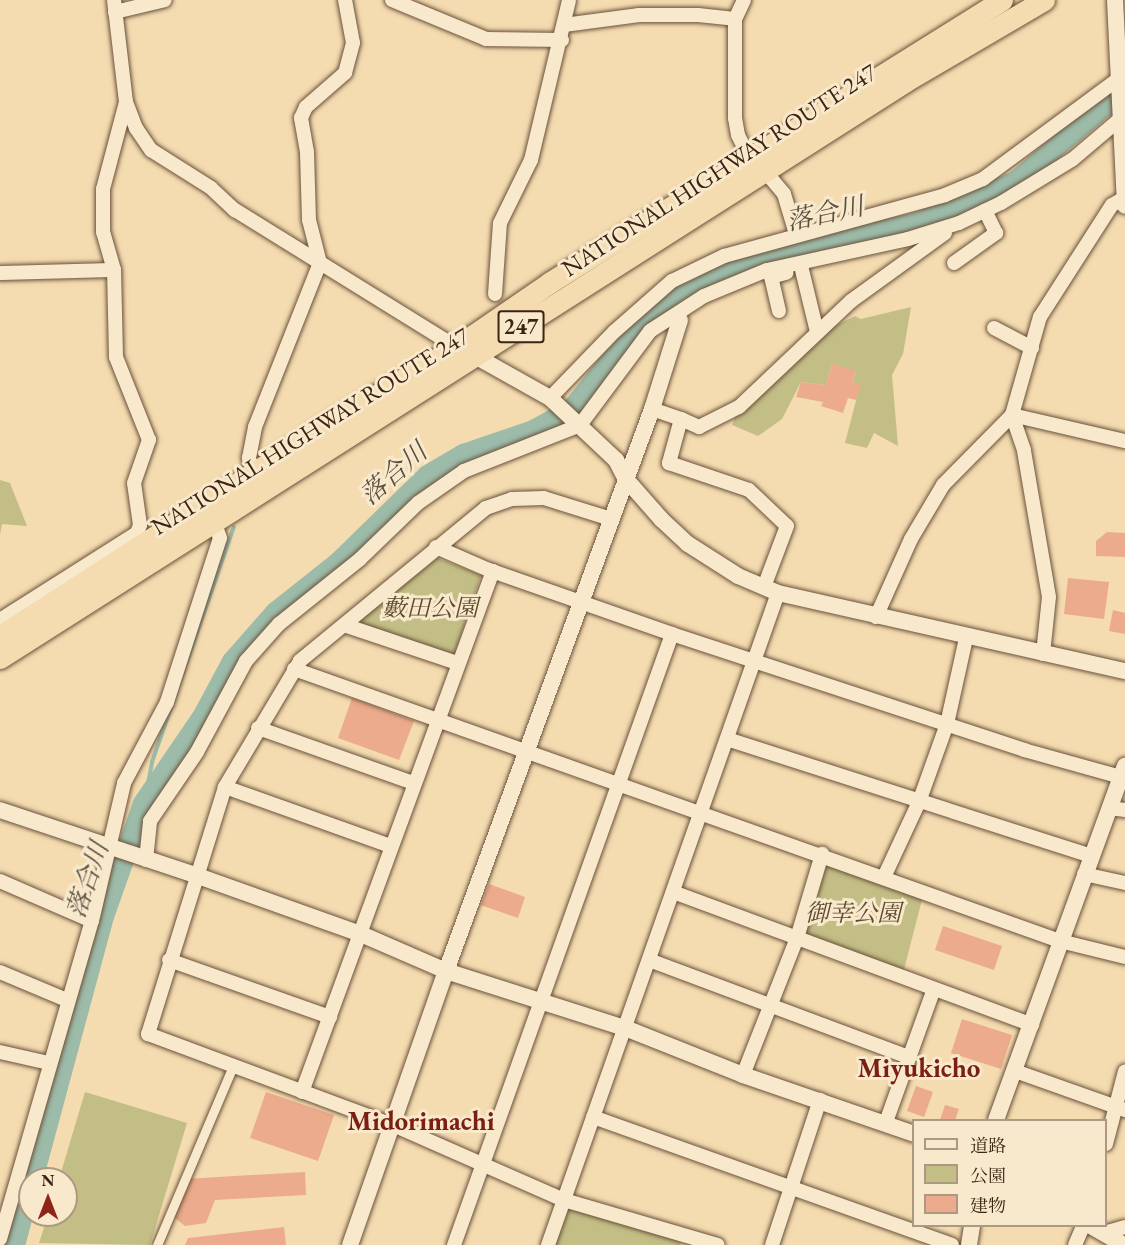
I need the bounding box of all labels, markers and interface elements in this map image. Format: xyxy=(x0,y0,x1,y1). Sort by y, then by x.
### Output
street label: NATIONAL HIGHWAY ROUTE 247 xyxy=(556,57,882,283)
water label: 落合川 xyxy=(784,191,866,237)
road number: 247 xyxy=(497,308,545,346)
street label: NATIONAL HIGHWAY ROUTE 247 xyxy=(146,321,474,541)
water label: 落合川 xyxy=(354,437,434,511)
park label: 藪田公園 xyxy=(382,594,478,622)
water label: 落合川 xyxy=(61,838,115,922)
park label: 御幸公園 xyxy=(805,899,901,927)
district label: Miyukicho xyxy=(858,1052,980,1084)
district label: Midorimachi xyxy=(347,1105,495,1137)
legend xyxy=(912,1119,1107,1227)
text: 道路 xyxy=(970,1134,1006,1157)
text: 公園 xyxy=(970,1164,1006,1187)
north arrow xyxy=(18,1167,78,1227)
text: N xyxy=(42,1170,54,1191)
text: 建物 xyxy=(970,1194,1006,1217)

